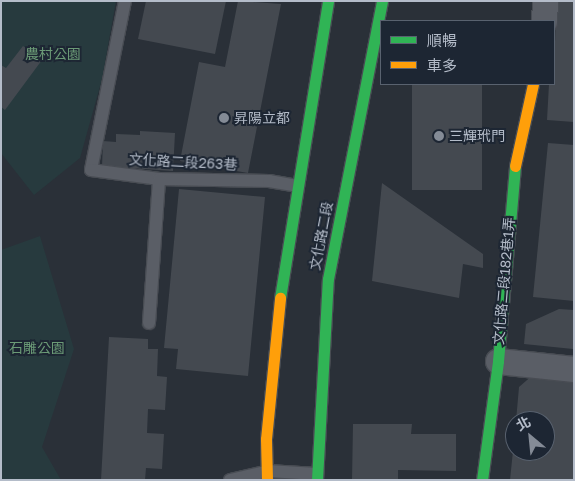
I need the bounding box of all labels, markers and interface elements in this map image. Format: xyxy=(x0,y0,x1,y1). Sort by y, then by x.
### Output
legend xyxy=(380,20,555,85)
text: 順暢 xyxy=(427,31,457,49)
park label: 農村公園 xyxy=(25,46,81,62)
text: 車多 xyxy=(427,56,457,74)
place label: 昇陽立都 xyxy=(234,110,290,126)
marker: 昇陽立都 xyxy=(218,112,230,124)
place label: 三輝玳門 xyxy=(449,128,505,144)
marker: 三輝玳門 xyxy=(433,130,445,142)
street label: 文化路二段263巷 xyxy=(128,151,238,173)
street label: 文化路二段 xyxy=(306,200,336,272)
street label: 文化路二段182巷1弄 xyxy=(490,216,518,346)
park label: 石雕公園 xyxy=(9,340,65,356)
north arrow xyxy=(505,411,555,461)
text: 北 xyxy=(513,412,533,434)

